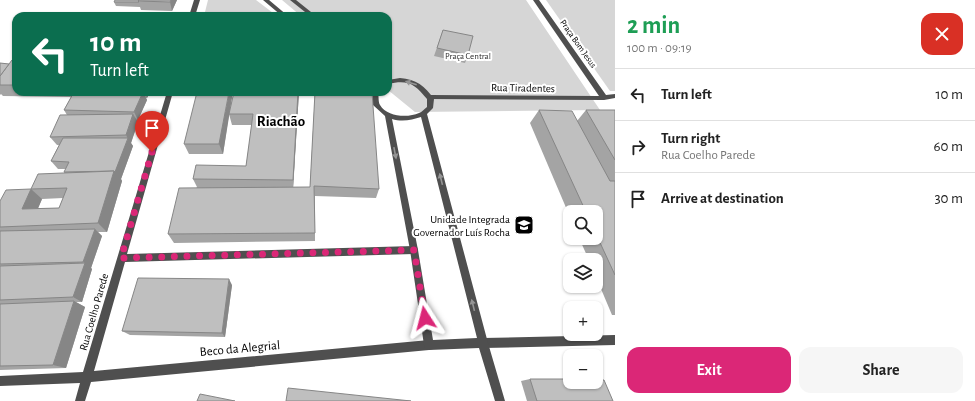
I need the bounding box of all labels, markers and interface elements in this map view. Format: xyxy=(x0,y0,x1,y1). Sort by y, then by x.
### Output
button: close xyxy=(921,13,963,55)
text: 2 min xyxy=(627,14,680,38)
street label: Praça Bom Jesus xyxy=(558,18,598,70)
icon: left xyxy=(24,28,76,80)
text: 10 m xyxy=(90,29,142,57)
text: 100 m · 09:19 xyxy=(627,42,692,55)
park label: Praça Central xyxy=(445,52,491,61)
text: Turn left xyxy=(90,62,149,80)
one-way arrow xyxy=(405,80,417,86)
street label: Rua Tiradentes xyxy=(491,82,555,94)
icon: left xyxy=(627,84,649,106)
text: Turn left xyxy=(661,87,712,102)
text: 10 m xyxy=(935,87,963,102)
pin xyxy=(135,111,169,152)
district label: Riachão xyxy=(257,114,305,129)
icon: arrive xyxy=(141,117,163,139)
text: Turn right xyxy=(661,131,720,146)
icon: right xyxy=(627,136,649,158)
text: 60 m xyxy=(934,139,963,154)
one-way arrow xyxy=(393,147,399,159)
text: Rua Coelho Parede xyxy=(661,149,755,162)
one-way arrow xyxy=(438,173,444,185)
icon: arrive xyxy=(627,188,649,210)
text: Arrive at destination xyxy=(661,191,784,206)
text: 30 m xyxy=(934,191,963,206)
map controls xyxy=(563,205,603,389)
button: search xyxy=(563,205,603,245)
place label: Unidade Integrada Governador Luís Rocha xyxy=(413,214,510,238)
school or university icon: Unidade Integrada Governador Luís Rocha xyxy=(513,214,535,236)
button: layers xyxy=(563,253,603,293)
street label: Rua Coelho Parede xyxy=(78,272,110,352)
position arrow xyxy=(404,297,446,339)
one-way arrow xyxy=(470,299,476,311)
button: + xyxy=(563,301,603,341)
street label: Beco da Alegrial xyxy=(199,339,281,359)
button: Exit xyxy=(627,347,791,393)
button: Share xyxy=(799,347,963,393)
button: − xyxy=(563,349,603,389)

